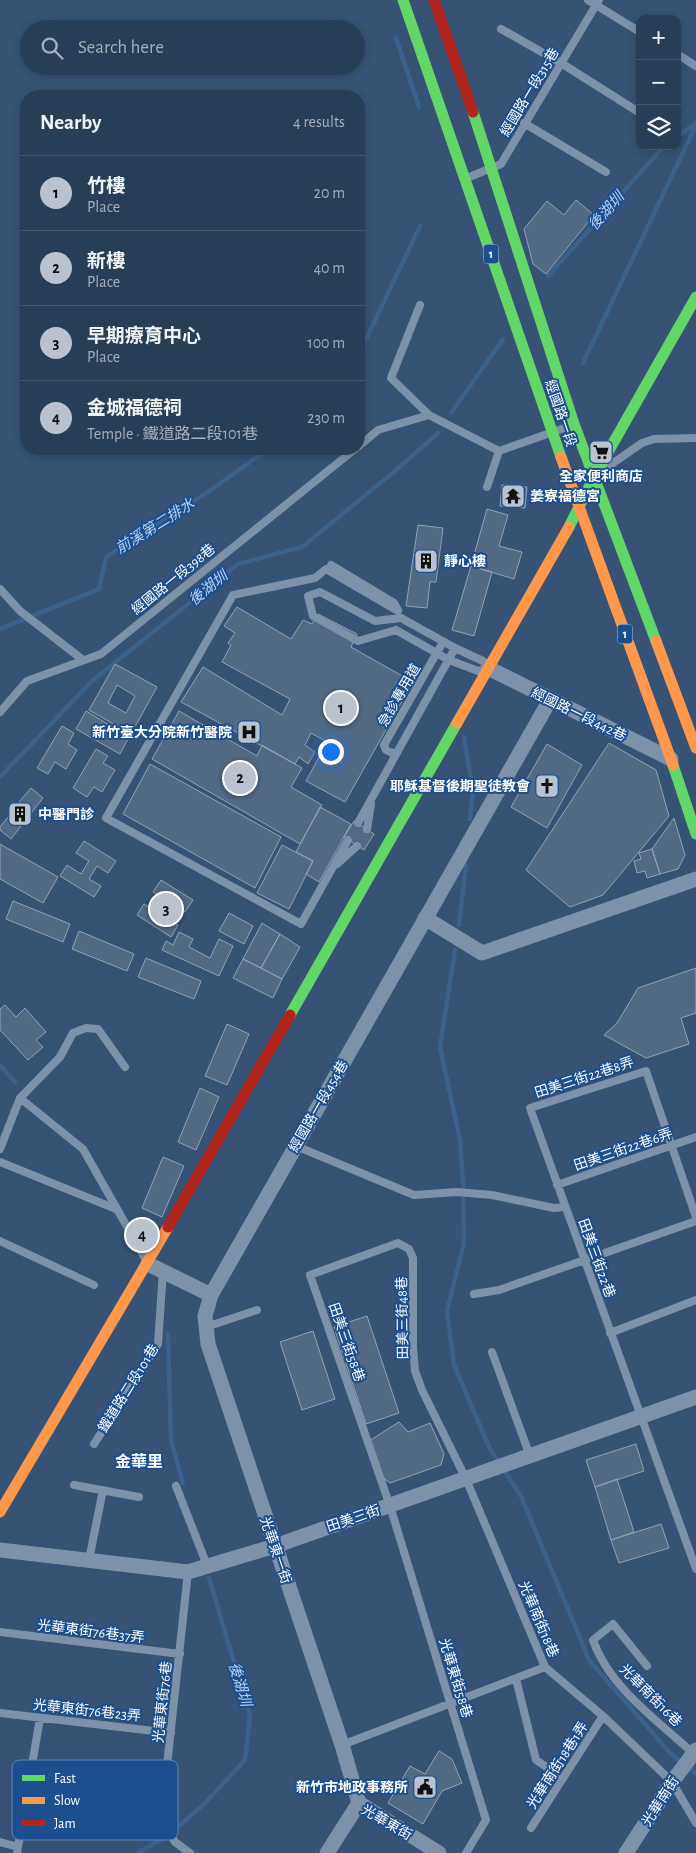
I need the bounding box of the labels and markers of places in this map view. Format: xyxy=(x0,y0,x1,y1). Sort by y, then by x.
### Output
supermarket icon: 全家便利商店 xyxy=(588,439,614,465)
place label: 全家便利商店 xyxy=(559,468,643,484)
temple icon: 姜寮福德宮 xyxy=(500,483,526,509)
place label: 姜寮福德宮 xyxy=(530,488,600,504)
building icon: 靜心樓 xyxy=(413,548,439,574)
place label: 靜心樓 xyxy=(444,554,486,569)
pin: 1 xyxy=(325,689,357,727)
hospital icon: 新竹臺大分院新竹醫院 xyxy=(236,719,262,745)
place label: 新竹臺大分院新竹醫院 xyxy=(92,725,232,740)
pin: 2 xyxy=(224,759,256,797)
church icon: 耶穌基督後期聖徒教會 xyxy=(534,773,560,799)
place label: 耶穌基督後期聖徒教會 xyxy=(390,778,530,794)
building icon: 中醫門診 xyxy=(7,801,33,827)
place label: 中醫門診 xyxy=(38,807,95,822)
pin: 3 xyxy=(150,890,182,928)
pin: 4 xyxy=(126,1216,158,1254)
public building icon: 新竹市地政事務所 xyxy=(412,1774,438,1800)
place label: 新竹市地政事務所 xyxy=(296,1779,408,1795)

